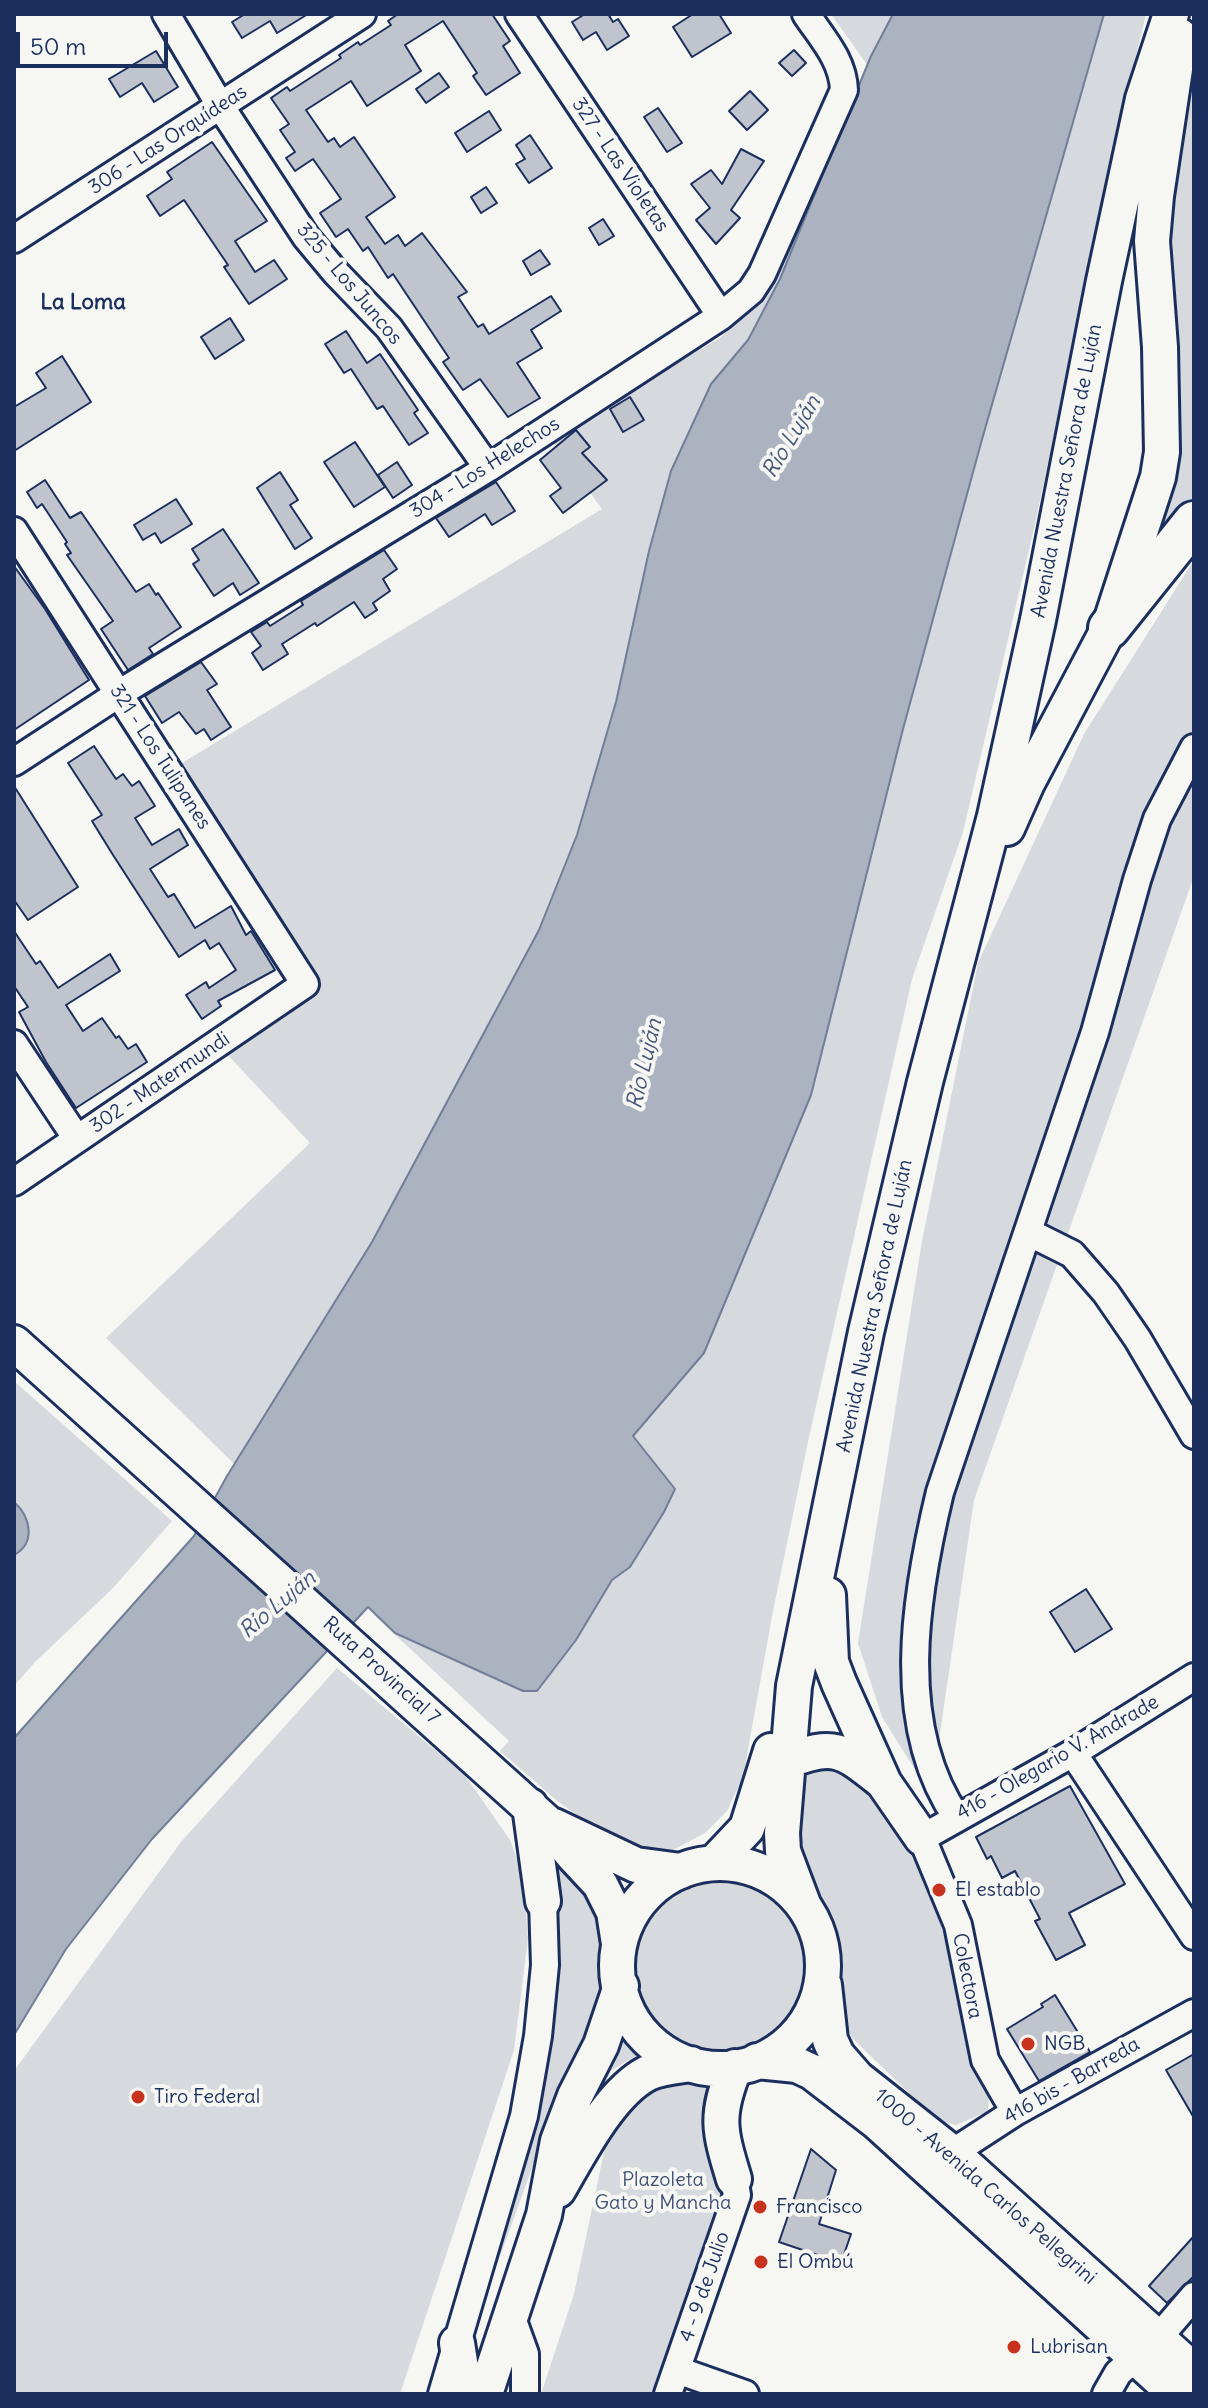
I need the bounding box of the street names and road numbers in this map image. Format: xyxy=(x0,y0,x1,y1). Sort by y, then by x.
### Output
street label: 306 - Las Orquídeas xyxy=(84,80,252,200)
street label: 327 - Las Violetas xyxy=(566,93,674,237)
street label: 325 - Los Juncos xyxy=(291,218,407,350)
street label: Avenida Nuestra Señora de Luján xyxy=(1027,322,1107,620)
street label: 304 - Los Helechos xyxy=(406,412,564,524)
street label: 321 - Los Tulipanes xyxy=(104,680,216,834)
street label: 302 - Matermundi xyxy=(86,1027,234,1139)
street label: Avenida Nuestra Señora de Luján xyxy=(832,1157,918,1455)
street label: Ruta Provincial 7 xyxy=(317,1612,445,1730)
street label: 416 - Olegario V. Andrade xyxy=(953,1690,1163,1826)
street label: Colectora xyxy=(947,1931,987,2021)
street label: 416 bis - Barreda xyxy=(1000,2032,1144,2130)
street label: 1000 - Avenida Carlos Pellegrini xyxy=(869,2084,1101,2290)
street label: 4 - 9 de Julio xyxy=(675,2229,735,2345)

